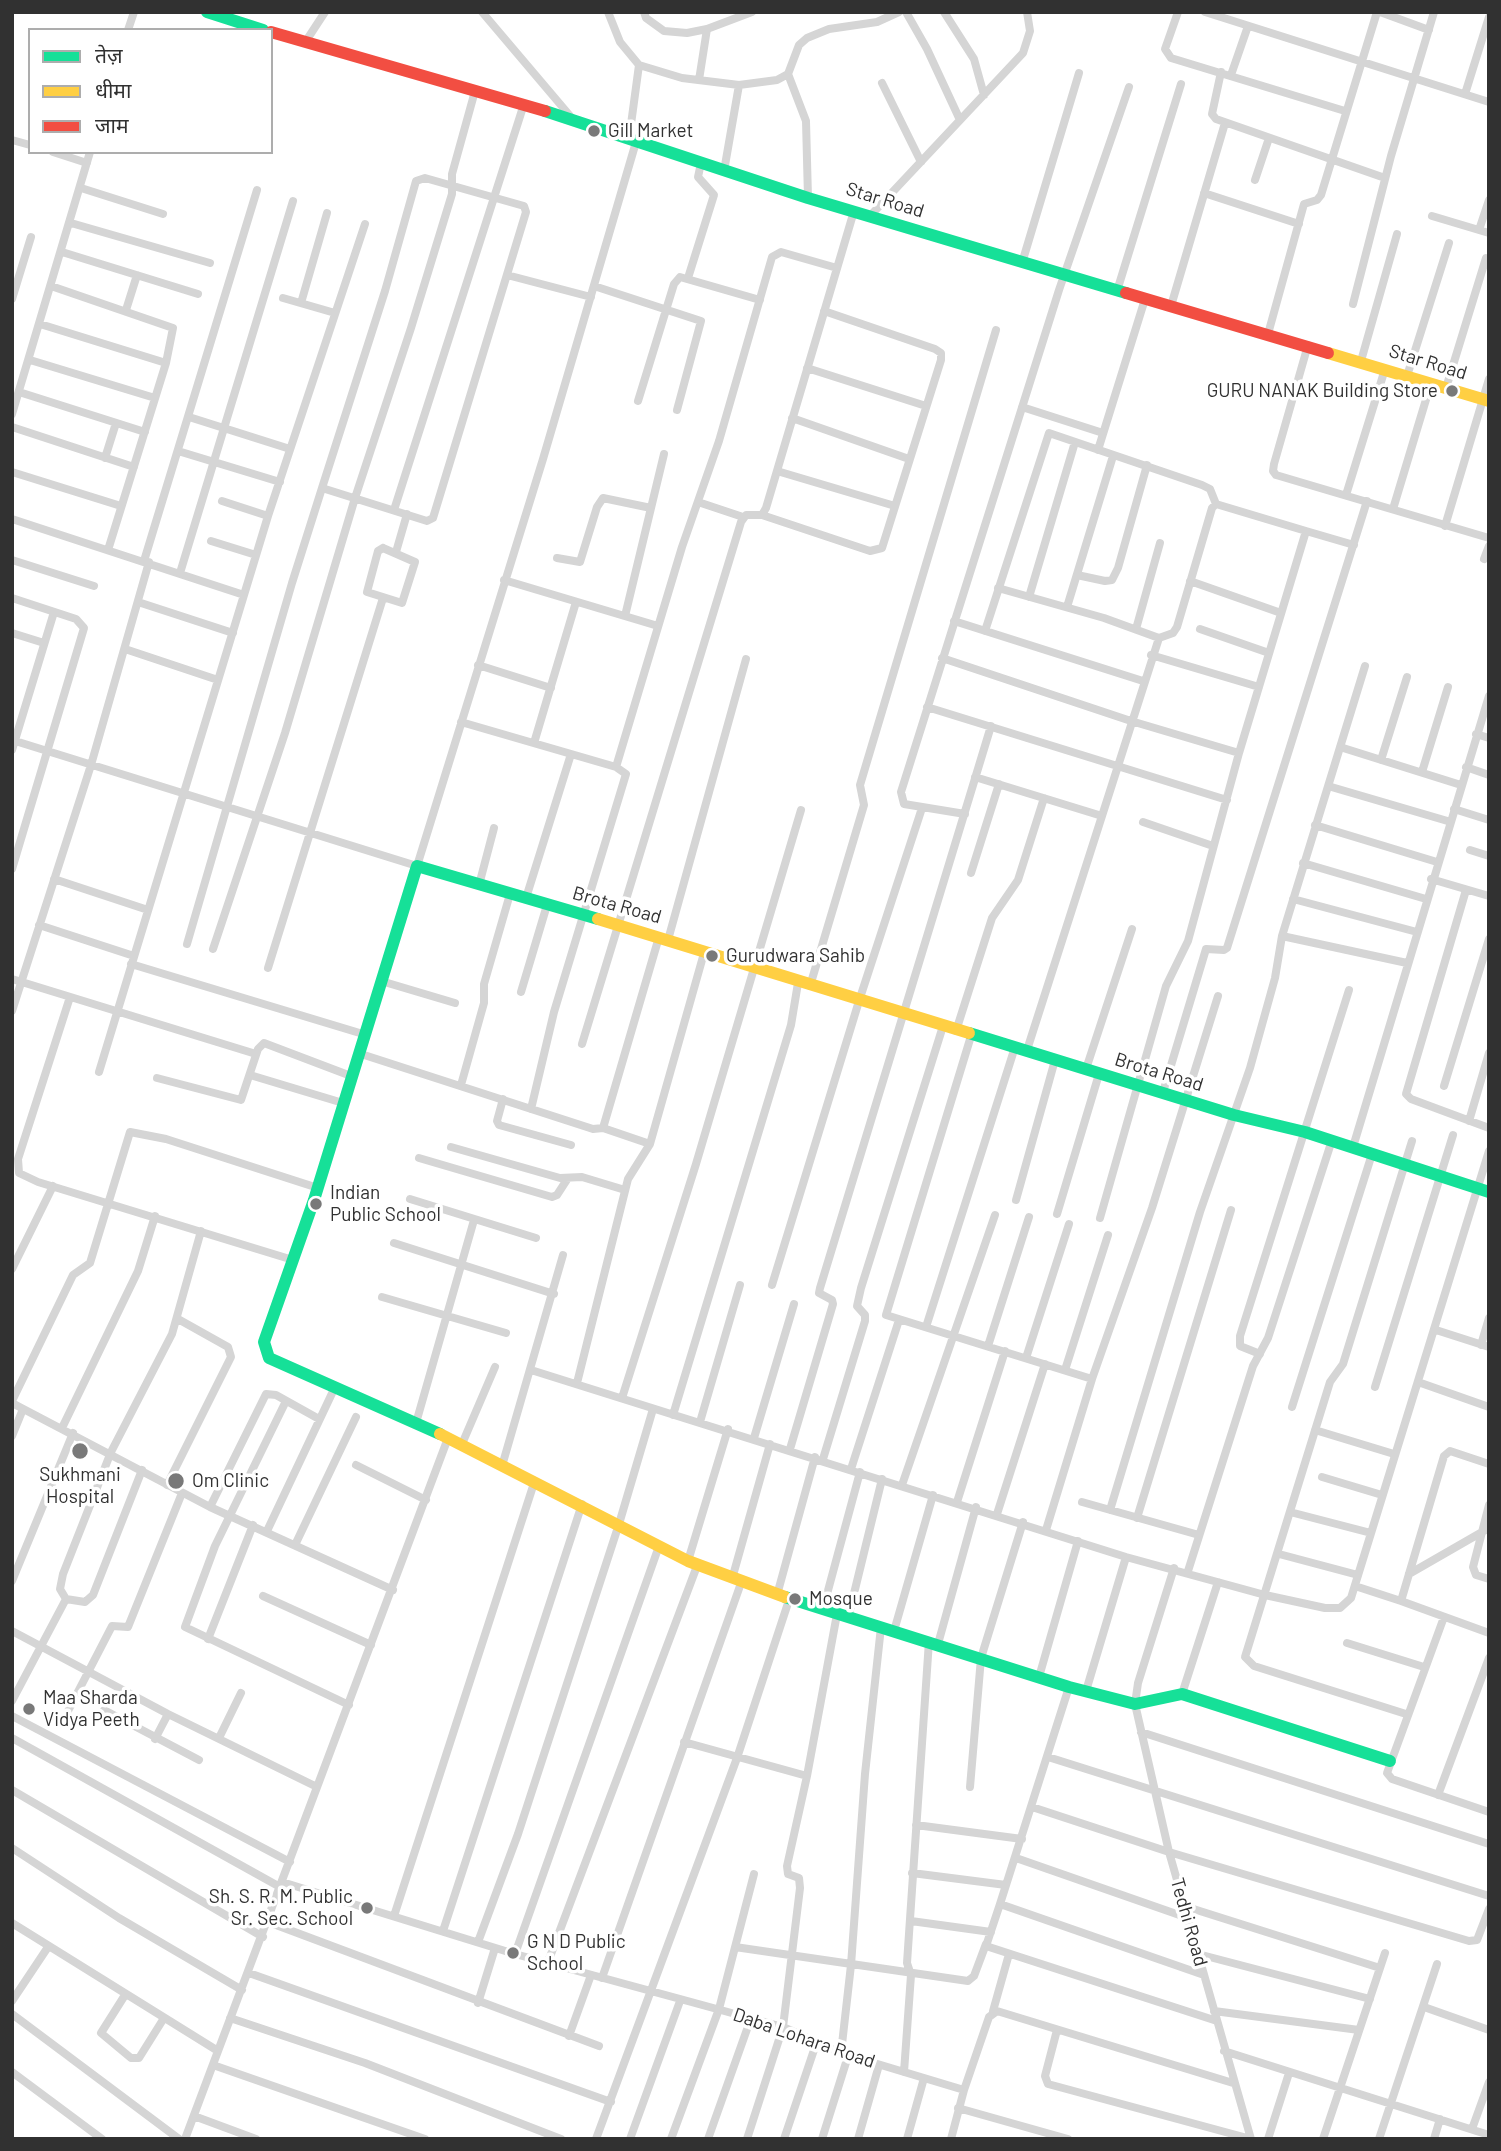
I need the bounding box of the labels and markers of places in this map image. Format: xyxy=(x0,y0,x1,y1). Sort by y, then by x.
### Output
place label: Gill Market xyxy=(608,120,693,142)
marker: Gill Market xyxy=(586,123,602,139)
place label: GURU NANAK Building Store xyxy=(1207,380,1438,402)
marker: GURU NANAK Building Store xyxy=(1444,383,1460,399)
place label: Gurudwara Sahib xyxy=(726,945,865,967)
marker: Gurudwara Sahib xyxy=(704,948,720,964)
place label: Indian Public School xyxy=(330,1182,441,1226)
marker: Indian Public School xyxy=(308,1196,324,1212)
marker: Sukhmani Hospital xyxy=(70,1441,90,1461)
place label: Sukhmani Hospital xyxy=(39,1464,121,1508)
place label: Om Clinic xyxy=(192,1470,269,1492)
marker: Om Clinic xyxy=(166,1471,186,1491)
place label: Mosque xyxy=(809,1588,873,1610)
marker: Mosque xyxy=(787,1591,803,1607)
place label: Maa Sharda Vidya Peeth xyxy=(43,1687,140,1731)
marker: Maa Sharda Vidya Peeth xyxy=(21,1701,37,1717)
place label: Sh. S. R. M. Public Sr. Sec. School xyxy=(209,1886,353,1930)
marker: Sh. S. R. M. Public Sr. Sec. School xyxy=(359,1900,375,1916)
place label: G N D Public School xyxy=(527,1931,626,1975)
marker: G N D Public School xyxy=(505,1945,521,1961)

